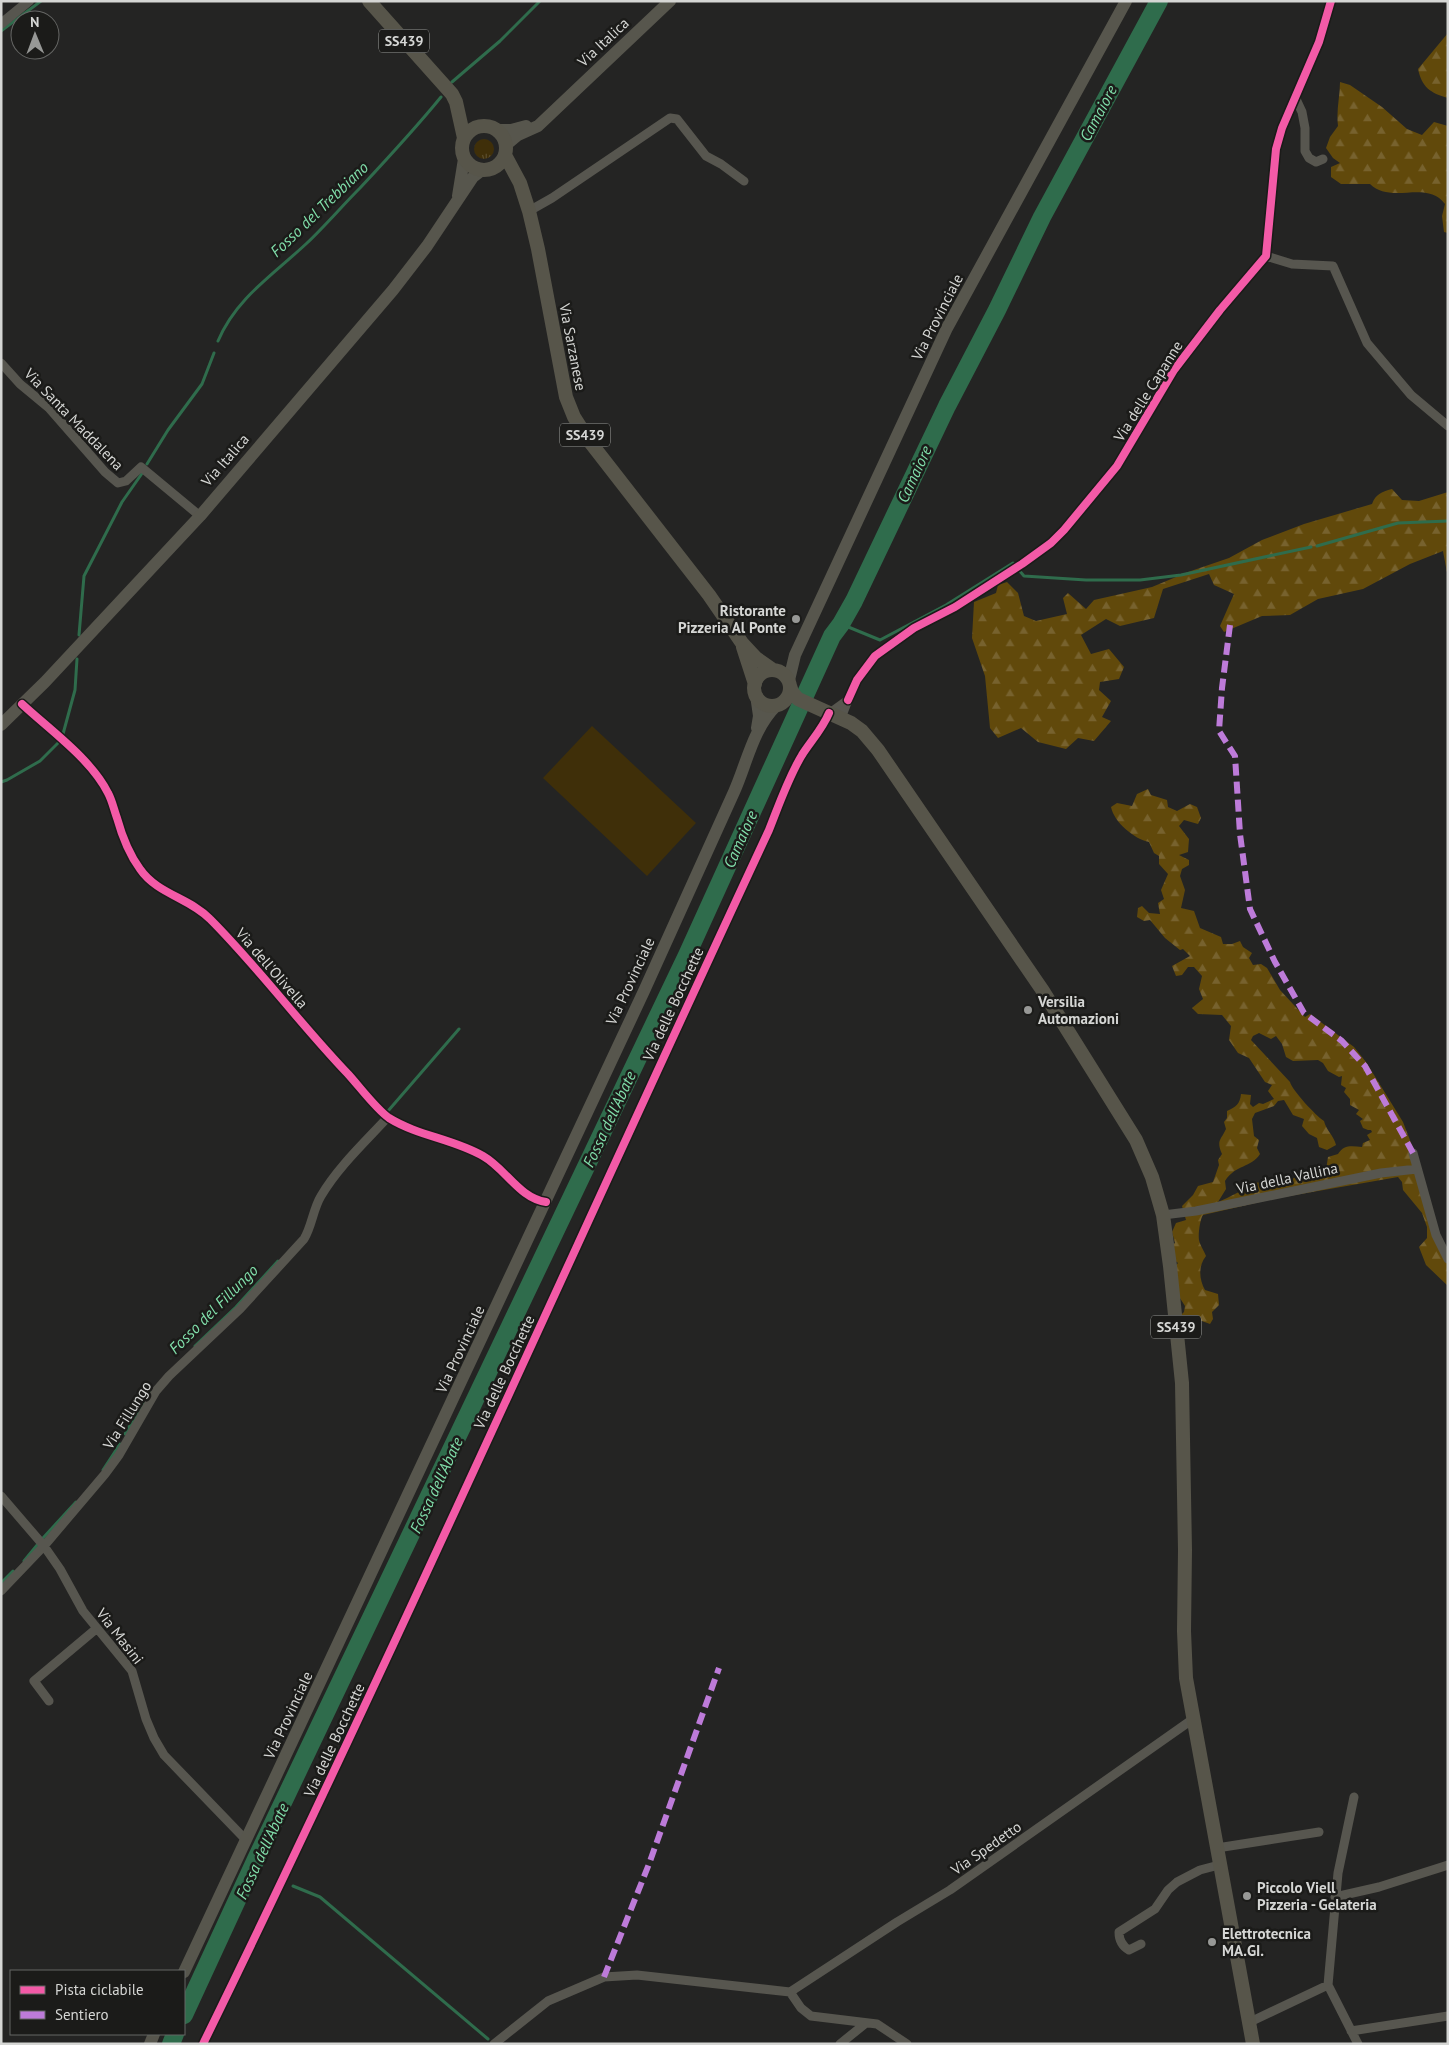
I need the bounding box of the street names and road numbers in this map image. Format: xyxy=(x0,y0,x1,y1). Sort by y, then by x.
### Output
street label: Via Italica xyxy=(573,13,633,71)
road number: SS439 xyxy=(379,29,429,52)
street label: Via Provinciale xyxy=(907,271,967,364)
street label: Via Sarzanese xyxy=(555,301,591,392)
street label: Via delle Capanne xyxy=(1109,337,1187,446)
street label: Via Santa Maddalena xyxy=(20,363,128,474)
road number: SS439 xyxy=(560,424,610,446)
street label: Via Italica xyxy=(196,430,253,491)
street label: Via dell'Olivella xyxy=(231,923,312,1012)
street label: Via Provinciale xyxy=(601,934,659,1029)
street label: Via delle Bocchette xyxy=(638,944,708,1065)
street label: Via della Vallina xyxy=(1234,1158,1339,1198)
street label: Via Provinciale xyxy=(431,1302,489,1397)
street label: Via delle Bocchette xyxy=(469,1312,539,1433)
road number: SS439 xyxy=(1151,1315,1201,1338)
street label: Via Fillungo xyxy=(98,1377,155,1453)
street label: Via Masini xyxy=(92,1603,148,1668)
street label: Via Provinciale xyxy=(259,1668,317,1763)
street label: Via delle Bocchette xyxy=(299,1680,369,1801)
street label: Via Spedetto xyxy=(946,1817,1025,1880)

